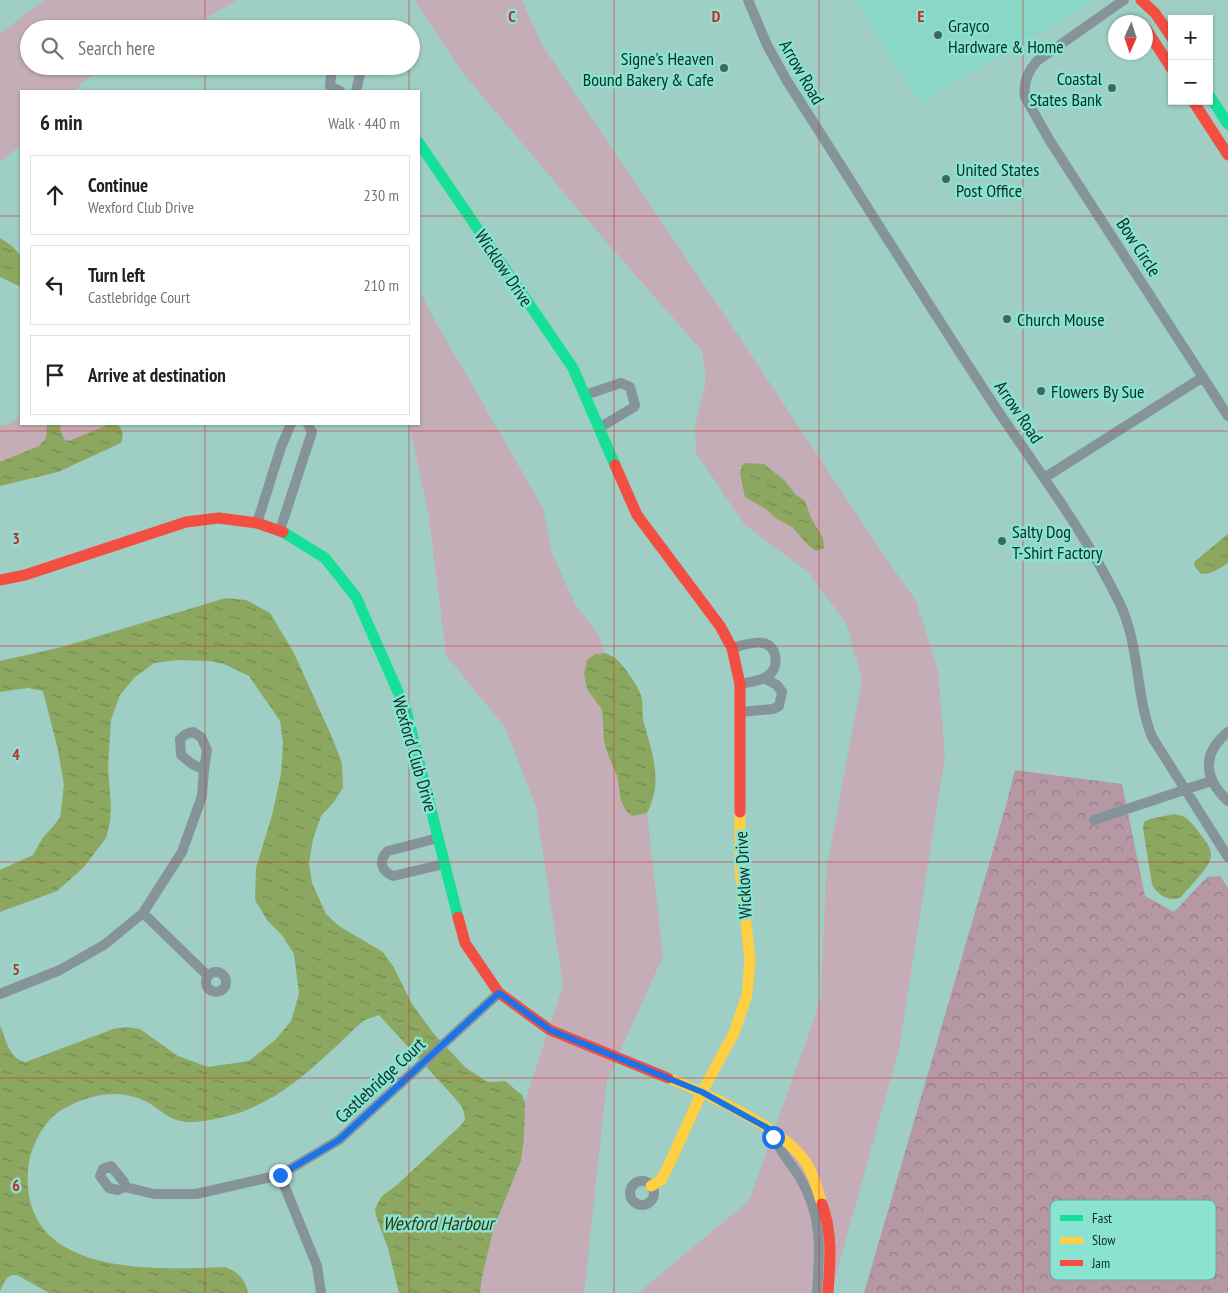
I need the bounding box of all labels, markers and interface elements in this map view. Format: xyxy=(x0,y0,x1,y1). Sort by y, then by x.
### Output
text: C xyxy=(508,6,516,26)
text: D xyxy=(712,6,721,26)
text: E xyxy=(918,6,925,26)
place label: Grayco Hardware & Home xyxy=(948,14,1064,58)
north arrow xyxy=(1108,15,1153,60)
map controls xyxy=(1168,15,1213,105)
button: + xyxy=(1168,15,1213,60)
search box xyxy=(20,20,420,75)
marker: Grayco Hardware & Home xyxy=(932,29,944,41)
icon: search xyxy=(38,34,66,62)
text: Search here xyxy=(78,36,155,60)
street label: Arrow Road xyxy=(774,36,830,108)
place label: Signe's Heaven Bound Bakery & Cafe xyxy=(583,47,714,91)
button: − xyxy=(1168,60,1213,105)
marker: Signe's Heaven Bound Bakery & Cafe xyxy=(718,62,730,74)
place label: Coastal States Bank xyxy=(1029,67,1103,111)
marker: Coastal States Bank xyxy=(1106,82,1118,94)
text: 6 min xyxy=(40,109,82,136)
text: Walk · 440 m xyxy=(328,113,400,133)
place label: United States Post Office xyxy=(956,158,1039,202)
text: Continue xyxy=(88,173,148,197)
marker: United States Post Office xyxy=(940,173,952,185)
icon: ahead xyxy=(41,181,69,209)
text: 230 m xyxy=(364,185,399,205)
text: Wexford Club Drive xyxy=(88,197,194,217)
street label: Bow Circle xyxy=(1112,213,1166,281)
street label: Wicklow Drive xyxy=(470,225,538,311)
text: Turn left xyxy=(88,263,145,287)
icon: left xyxy=(41,271,69,299)
text: 210 m xyxy=(364,275,399,295)
text: Castlebridge Court xyxy=(88,287,190,307)
place label: Church Mouse xyxy=(1017,308,1105,331)
marker: Church Mouse xyxy=(1001,313,1013,325)
icon: arrive xyxy=(41,361,69,389)
text: Arrive at destination xyxy=(88,363,226,387)
street label: Arrow Road xyxy=(990,376,1048,448)
place label: Flowers By Sue xyxy=(1051,380,1144,403)
marker: Flowers By Sue xyxy=(1035,385,1047,397)
place label: Salty Dog T-Shirt Factory xyxy=(1012,520,1103,564)
text: 3 xyxy=(12,528,20,548)
marker: Salty Dog T-Shirt Factory xyxy=(996,535,1008,547)
street label: Wexford Club Drive xyxy=(387,693,443,815)
text: 4 xyxy=(12,744,20,764)
street label: Wicklow Drive xyxy=(729,830,757,920)
text: 5 xyxy=(12,959,20,979)
street label: Castlebridge Court xyxy=(330,1032,430,1128)
route start xyxy=(762,1126,785,1149)
route end xyxy=(269,1164,292,1187)
text: 6 xyxy=(12,1175,20,1195)
legend xyxy=(1050,1200,1216,1280)
text: Fast xyxy=(1092,1209,1112,1227)
water label: Wexford Harbour xyxy=(383,1211,496,1235)
text: Slow xyxy=(1092,1231,1116,1249)
text: Jam xyxy=(1091,1254,1110,1272)

